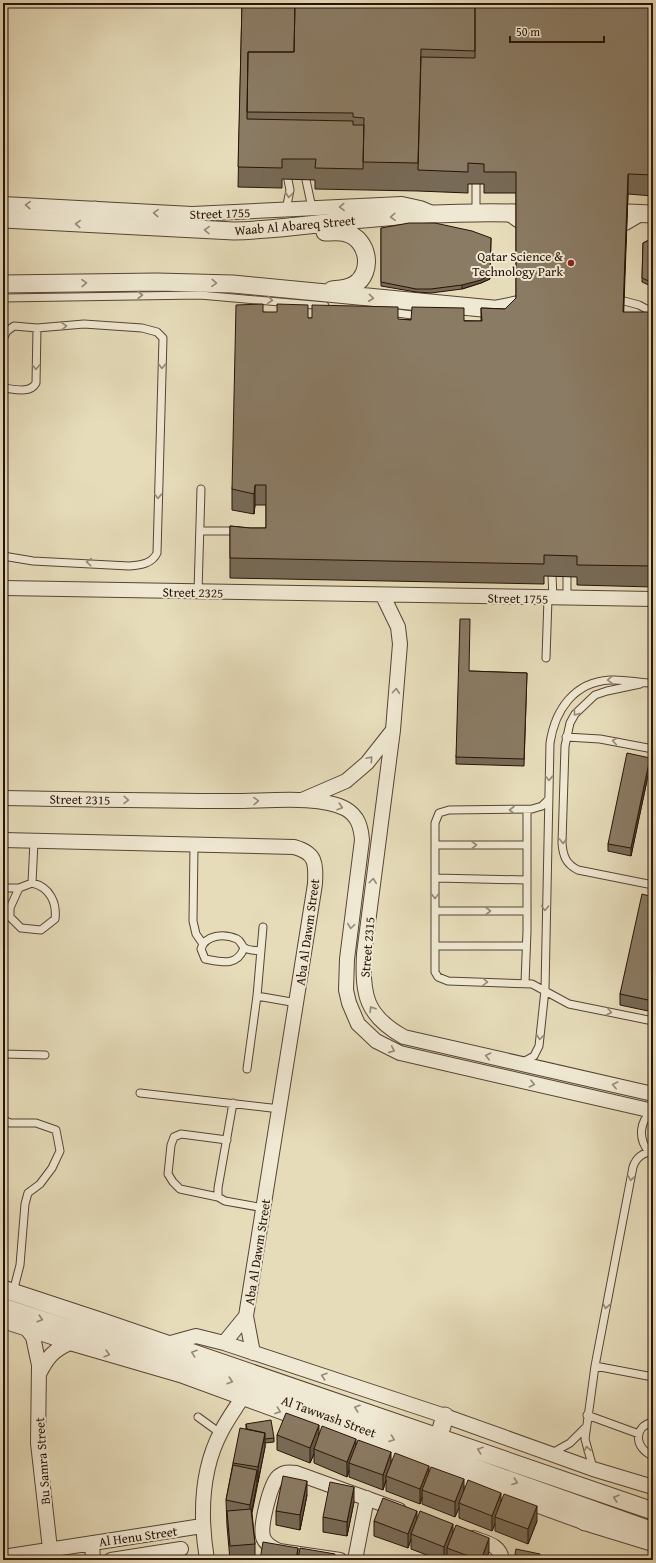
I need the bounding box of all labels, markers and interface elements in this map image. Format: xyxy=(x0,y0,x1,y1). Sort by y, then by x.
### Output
scale bar xyxy=(510,18,604,44)
text: 50 m xyxy=(516,23,540,40)
one-way arrow xyxy=(285,192,294,198)
one-way arrow xyxy=(25,201,31,210)
one-way arrow xyxy=(339,202,345,211)
street label: Street 1755 xyxy=(189,203,251,224)
one-way arrow xyxy=(153,208,159,217)
street label: Waab Al Abareq Street xyxy=(234,211,357,240)
one-way arrow xyxy=(390,213,396,222)
one-way arrow xyxy=(75,219,81,228)
one-way arrow xyxy=(204,225,210,234)
place label: Qatar Science & Technology Park xyxy=(472,247,563,281)
marker: Qatar Science & Technology Park xyxy=(566,258,576,268)
one-way arrow xyxy=(211,278,217,287)
one-way arrow xyxy=(81,279,87,287)
one-way arrow xyxy=(137,291,143,299)
one-way arrow xyxy=(368,293,374,302)
one-way arrow xyxy=(267,295,273,304)
one-way arrow xyxy=(61,321,67,330)
one-way arrow xyxy=(158,363,167,369)
one-way arrow xyxy=(32,364,40,370)
one-way arrow xyxy=(154,493,162,499)
one-way arrow xyxy=(86,558,92,567)
street label: Street 2325 xyxy=(162,582,224,603)
street label: Street 1755 xyxy=(487,588,549,609)
one-way arrow xyxy=(607,676,613,685)
one-way arrow xyxy=(392,688,401,694)
one-way arrow xyxy=(574,709,581,716)
one-way arrow xyxy=(612,738,618,746)
one-way arrow xyxy=(365,756,373,764)
one-way arrow xyxy=(544,775,553,781)
street label: Street 2315 xyxy=(49,789,111,810)
one-way arrow xyxy=(123,796,129,804)
one-way arrow xyxy=(253,797,259,805)
one-way arrow xyxy=(336,803,343,811)
one-way arrow xyxy=(509,806,515,814)
one-way arrow xyxy=(559,838,567,844)
one-way arrow xyxy=(471,841,477,849)
street label: Aba Al Dawm Street xyxy=(291,877,324,987)
one-way arrow xyxy=(369,878,378,885)
one-way arrow xyxy=(431,893,439,899)
one-way arrow xyxy=(541,905,549,911)
one-way arrow xyxy=(485,907,491,915)
street label: Street 2315 xyxy=(355,916,380,978)
one-way arrow xyxy=(347,923,356,929)
one-way arrow xyxy=(482,978,488,986)
one-way arrow xyxy=(369,1006,376,1013)
one-way arrow xyxy=(605,1008,612,1016)
one-way arrow xyxy=(536,1034,545,1040)
one-way arrow xyxy=(388,1045,396,1053)
one-way arrow xyxy=(485,1052,492,1060)
one-way arrow xyxy=(528,1079,535,1088)
one-way arrow xyxy=(612,1082,618,1090)
one-way arrow xyxy=(627,1175,635,1182)
street label: Aba Al Dawm Street xyxy=(240,1197,275,1307)
one-way arrow xyxy=(603,1303,611,1309)
one-way arrow xyxy=(36,1314,43,1323)
one-way arrow xyxy=(104,1349,111,1358)
one-way arrow xyxy=(191,1349,198,1358)
one-way arrow xyxy=(321,1373,328,1381)
one-way arrow xyxy=(226,1376,233,1385)
street label: Al Tawwash Street xyxy=(279,1390,379,1443)
one-way arrow xyxy=(354,1405,361,1413)
one-way arrow xyxy=(275,1406,282,1415)
street label: Bu Samra Street xyxy=(30,1416,55,1505)
one-way arrow xyxy=(389,1434,396,1442)
one-way arrow xyxy=(583,1446,591,1452)
one-way arrow xyxy=(477,1447,484,1455)
one-way arrow xyxy=(511,1478,518,1486)
one-way arrow xyxy=(613,1494,620,1503)
street label: Al Henu Street xyxy=(98,1522,179,1551)

